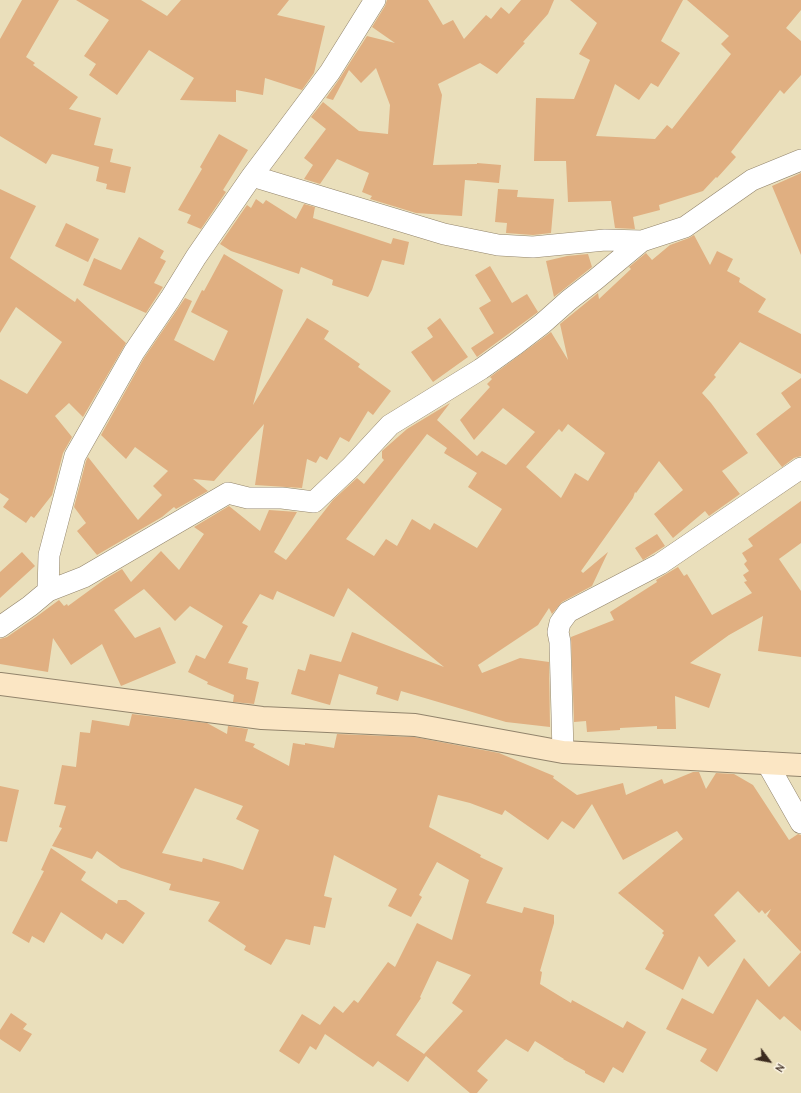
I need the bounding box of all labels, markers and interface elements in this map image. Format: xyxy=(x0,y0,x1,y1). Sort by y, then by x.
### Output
north arrow xyxy=(749,1041,789,1081)
text: N xyxy=(772,1061,787,1074)

